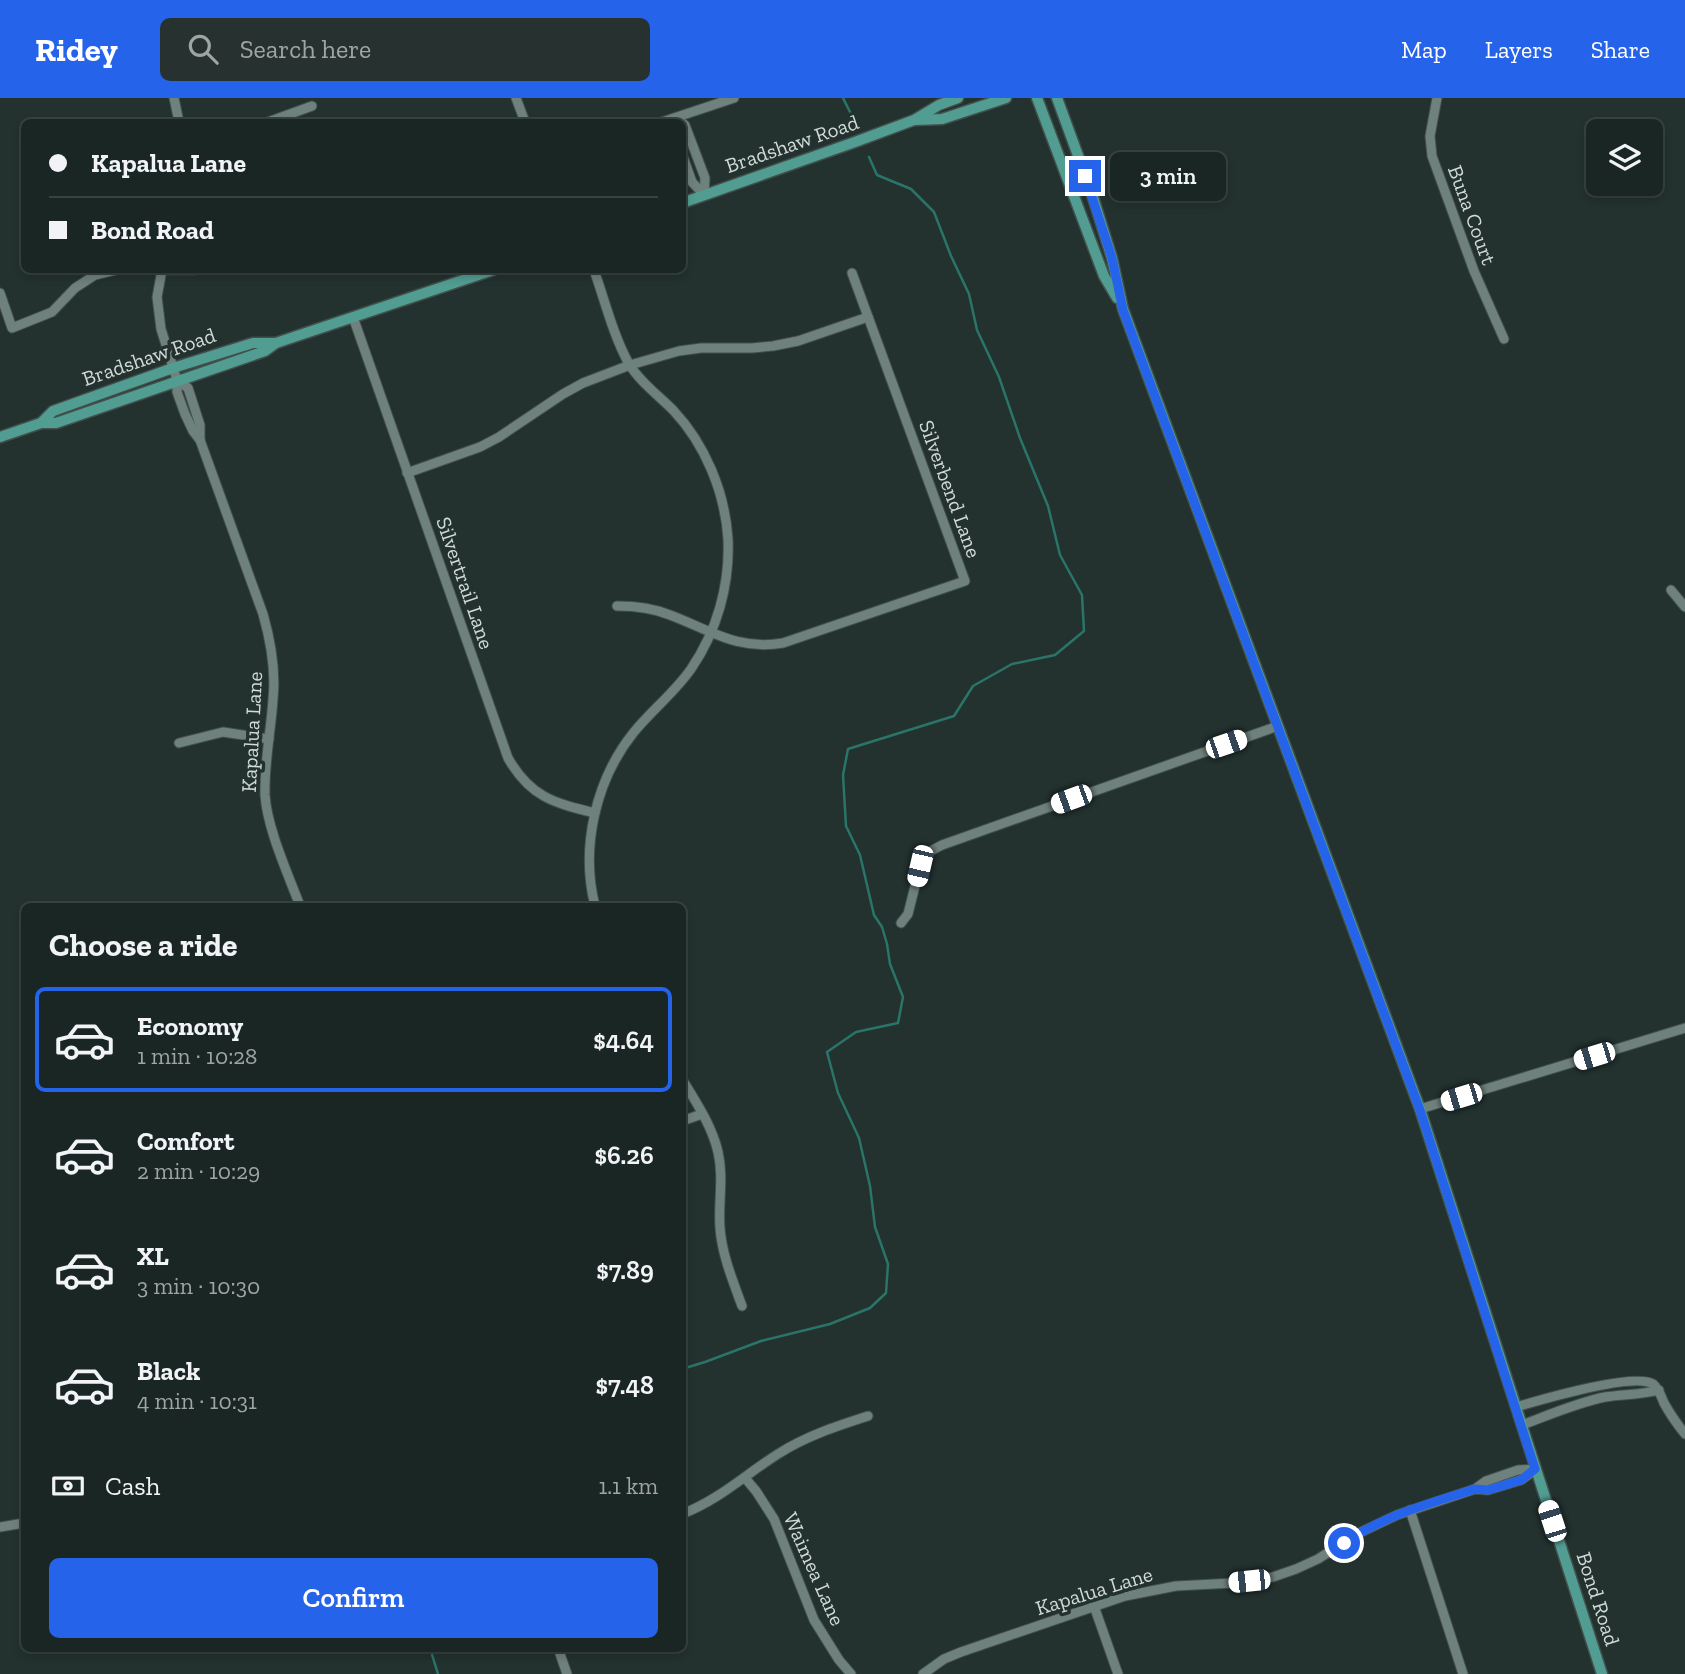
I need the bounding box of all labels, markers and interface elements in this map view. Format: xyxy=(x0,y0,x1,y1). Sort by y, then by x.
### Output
search box xyxy=(160,18,650,81)
text: Ridey xyxy=(35,30,118,69)
icon: search xyxy=(184,30,222,68)
text: Search here xyxy=(240,33,371,65)
text: Map xyxy=(1401,35,1447,64)
text: Layers xyxy=(1485,35,1553,64)
text: Share xyxy=(1591,35,1650,64)
street label: Bradshaw Road xyxy=(722,109,862,178)
map controls xyxy=(1586,119,1663,196)
button: layers xyxy=(1586,119,1663,196)
text: Kapalua Lane xyxy=(91,147,246,179)
callout: 3 min xyxy=(1110,152,1225,200)
route end xyxy=(1069,160,1101,192)
text: 3 min xyxy=(1140,162,1196,190)
street label: Buna Court xyxy=(1443,162,1502,268)
text: Bond Road xyxy=(91,214,214,246)
street label: Bradshaw Road xyxy=(79,322,219,391)
street label: Silverbend Lane xyxy=(914,417,987,561)
street label: Silvertrail Lane xyxy=(431,514,500,652)
street label: Kapalua Lane xyxy=(236,671,267,793)
car xyxy=(1203,727,1250,761)
car xyxy=(1048,782,1095,816)
car xyxy=(906,843,935,889)
text: Choose a ride xyxy=(49,926,237,964)
icon: car xyxy=(53,1008,116,1071)
text: Economy xyxy=(137,1010,243,1042)
text: $4.64 xyxy=(593,1024,654,1056)
car xyxy=(1571,1040,1618,1072)
text: 1 min · 10:28 xyxy=(137,1042,258,1070)
car xyxy=(1438,1081,1485,1113)
icon: car xyxy=(53,1123,116,1186)
text: Comfort xyxy=(137,1125,234,1157)
text: $6.26 xyxy=(594,1139,654,1171)
text: 2 min · 10:29 xyxy=(137,1157,260,1185)
icon: car xyxy=(53,1238,116,1301)
text: XL xyxy=(137,1240,169,1272)
text: $7.89 xyxy=(596,1254,654,1286)
text: 3 min · 10:30 xyxy=(137,1272,260,1300)
icon: car xyxy=(53,1353,116,1416)
text: Black xyxy=(137,1355,200,1387)
text: $7.48 xyxy=(596,1369,654,1401)
text: 4 min · 10:31 xyxy=(137,1387,257,1415)
icon: cash xyxy=(49,1467,87,1505)
text: Cash xyxy=(105,1470,160,1502)
text: 1.1 km xyxy=(598,1472,658,1500)
car xyxy=(1536,1498,1569,1544)
street label: Waimea Lane xyxy=(778,1508,851,1629)
route start xyxy=(1328,1527,1360,1559)
street label: Bond Road xyxy=(1572,1549,1625,1649)
button: Confirm xyxy=(49,1558,658,1638)
street label: Kapalua Lane xyxy=(1032,1561,1156,1620)
car xyxy=(1228,1568,1271,1594)

